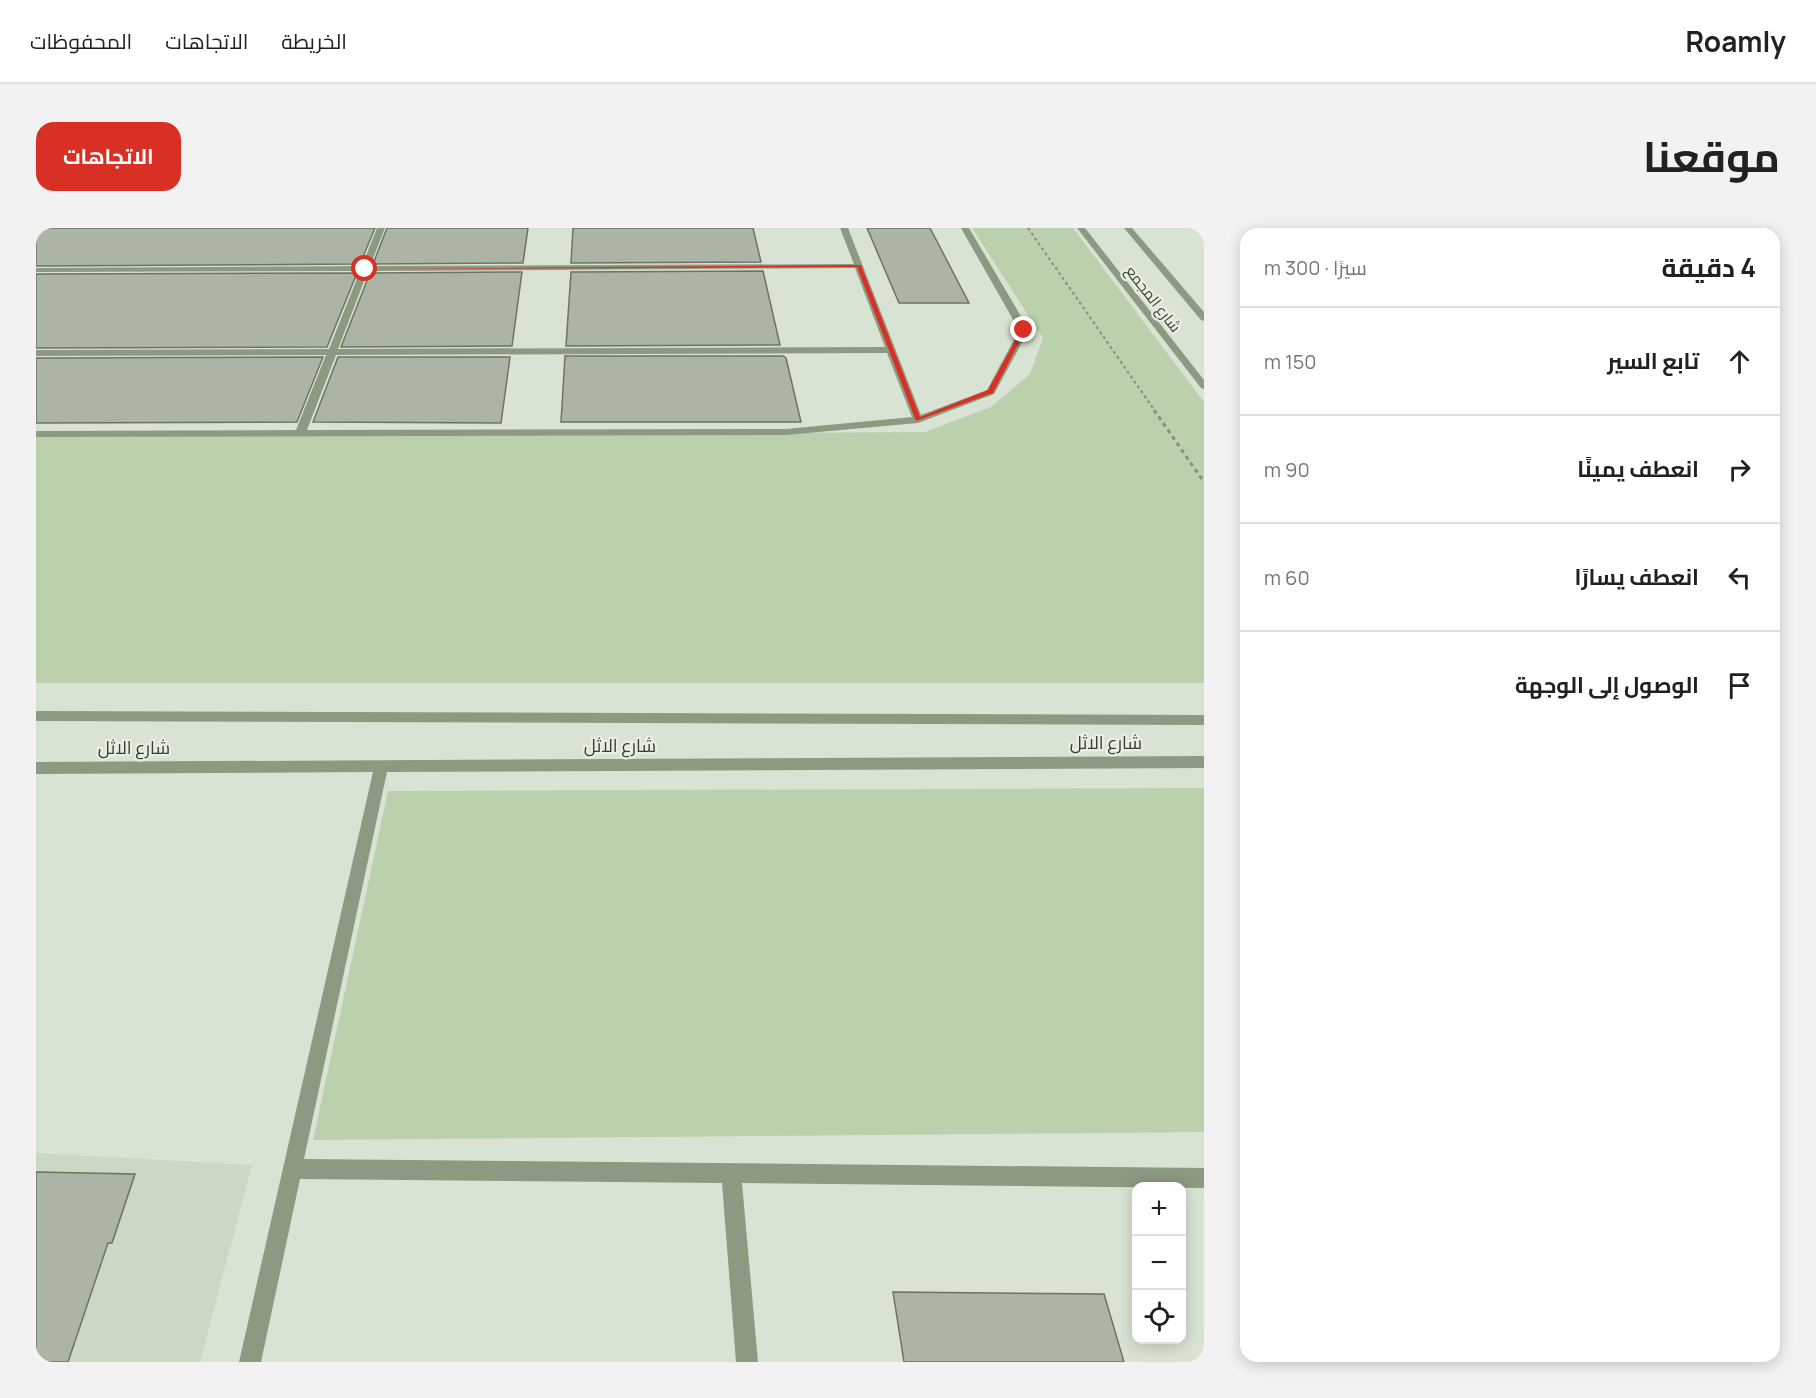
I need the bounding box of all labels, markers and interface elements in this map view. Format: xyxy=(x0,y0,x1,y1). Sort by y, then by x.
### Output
text: Roamly xyxy=(1685,22,1786,60)
text: المحفوظات xyxy=(30,27,132,55)
text: الاتجاهات xyxy=(165,27,248,55)
text: الخريطة xyxy=(281,27,347,55)
button: الاتجاهات xyxy=(36,122,181,191)
text: موقعنا xyxy=(1643,127,1780,185)
text: 4 دقيقة xyxy=(1661,249,1756,285)
text: سيرًا · 300 m xyxy=(1264,254,1367,281)
route start xyxy=(351,255,377,281)
street label: شارع المجمع xyxy=(1120,261,1186,337)
route end xyxy=(1010,316,1036,342)
icon: ahead xyxy=(1723,345,1756,378)
text: تابع السير xyxy=(1607,346,1699,376)
text: 150 m xyxy=(1264,348,1317,375)
icon: right xyxy=(1723,453,1756,486)
text: انعطف يمينًا xyxy=(1577,454,1699,484)
text: 90 m xyxy=(1264,456,1310,483)
icon: left xyxy=(1723,561,1756,594)
text: انعطف يسارًا xyxy=(1575,562,1699,592)
text: 60 m xyxy=(1264,564,1310,591)
icon: arrive xyxy=(1723,669,1756,702)
text: الوصول إلى الوجهة xyxy=(1515,670,1699,700)
street label: شارع الاثل xyxy=(1070,730,1142,755)
street label: شارع الاثل xyxy=(584,733,656,758)
street label: شارع الاثل xyxy=(98,735,170,760)
map controls xyxy=(1132,1182,1186,1344)
button: + xyxy=(1132,1182,1186,1236)
button: − xyxy=(1132,1236,1186,1290)
button: locate xyxy=(1132,1290,1186,1344)

